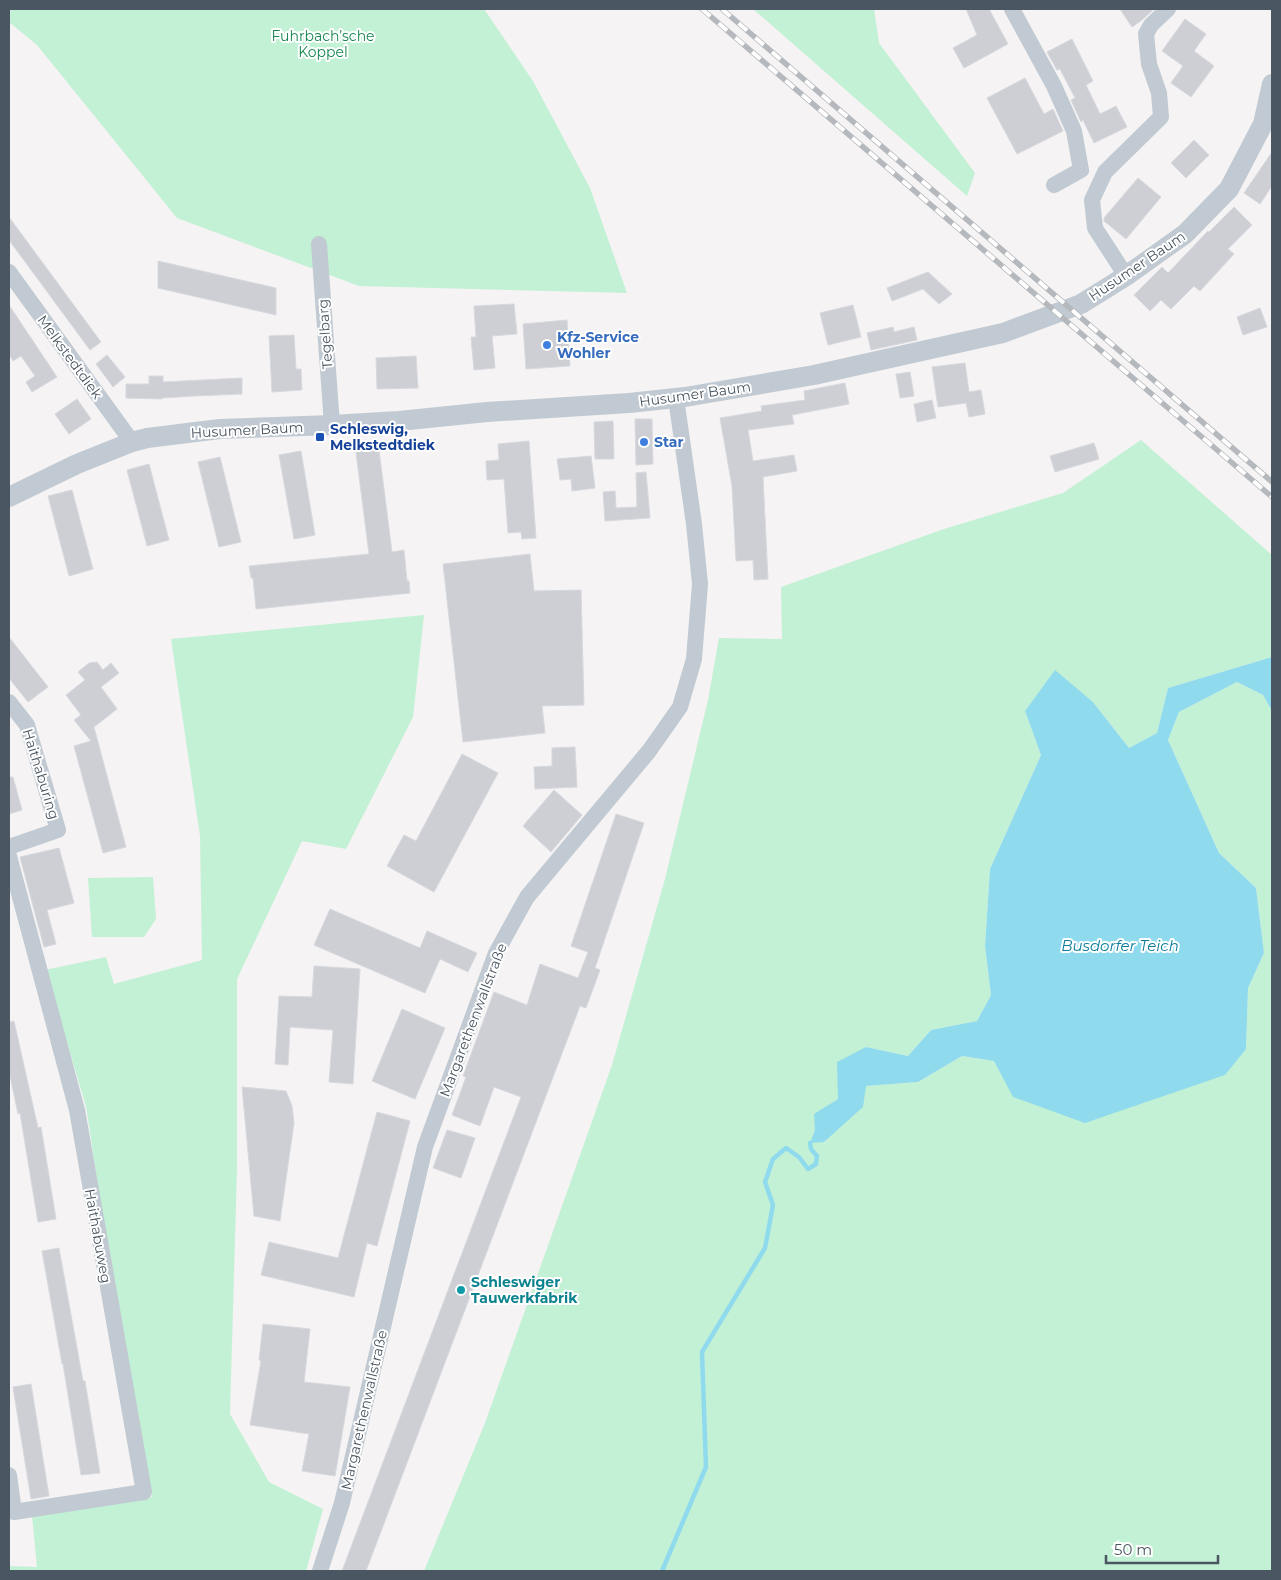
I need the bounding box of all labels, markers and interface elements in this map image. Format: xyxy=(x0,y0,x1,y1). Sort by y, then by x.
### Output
park label: Fuhrbach’sche Koppel xyxy=(271,27,375,61)
street label: Husumer Baum xyxy=(1085,227,1189,305)
street label: Tegelbarg xyxy=(314,298,336,370)
street label: Melkstedtdiek xyxy=(34,312,107,403)
place label: Kfz-Service Wohler xyxy=(557,328,639,362)
marker: Kfz-Service Wohler xyxy=(541,339,553,351)
street label: Husumer Baum xyxy=(638,377,752,411)
street label: Husumer Baum xyxy=(190,418,304,442)
place label: Schleswig, Melkstedtdiek xyxy=(330,420,436,454)
marker: Schleswig, Melkstedtdiek xyxy=(314,431,326,443)
place label: Star xyxy=(654,433,683,451)
marker: Star xyxy=(638,436,650,448)
street label: Haithaburing xyxy=(19,726,63,822)
water label: Busdorfer Teich xyxy=(1061,936,1179,955)
street label: Margarethenwallstraße xyxy=(435,941,511,1099)
street label: Haithabuweg xyxy=(81,1187,115,1285)
place label: Schleswiger Tauwerkfabrik xyxy=(471,1273,578,1307)
marker: Schleswiger Tauwerkfabrik xyxy=(455,1284,467,1296)
street label: Margarethenwallstraße xyxy=(337,1328,391,1492)
scale bar xyxy=(1106,1532,1218,1564)
text: 50 m xyxy=(1114,1540,1152,1559)

